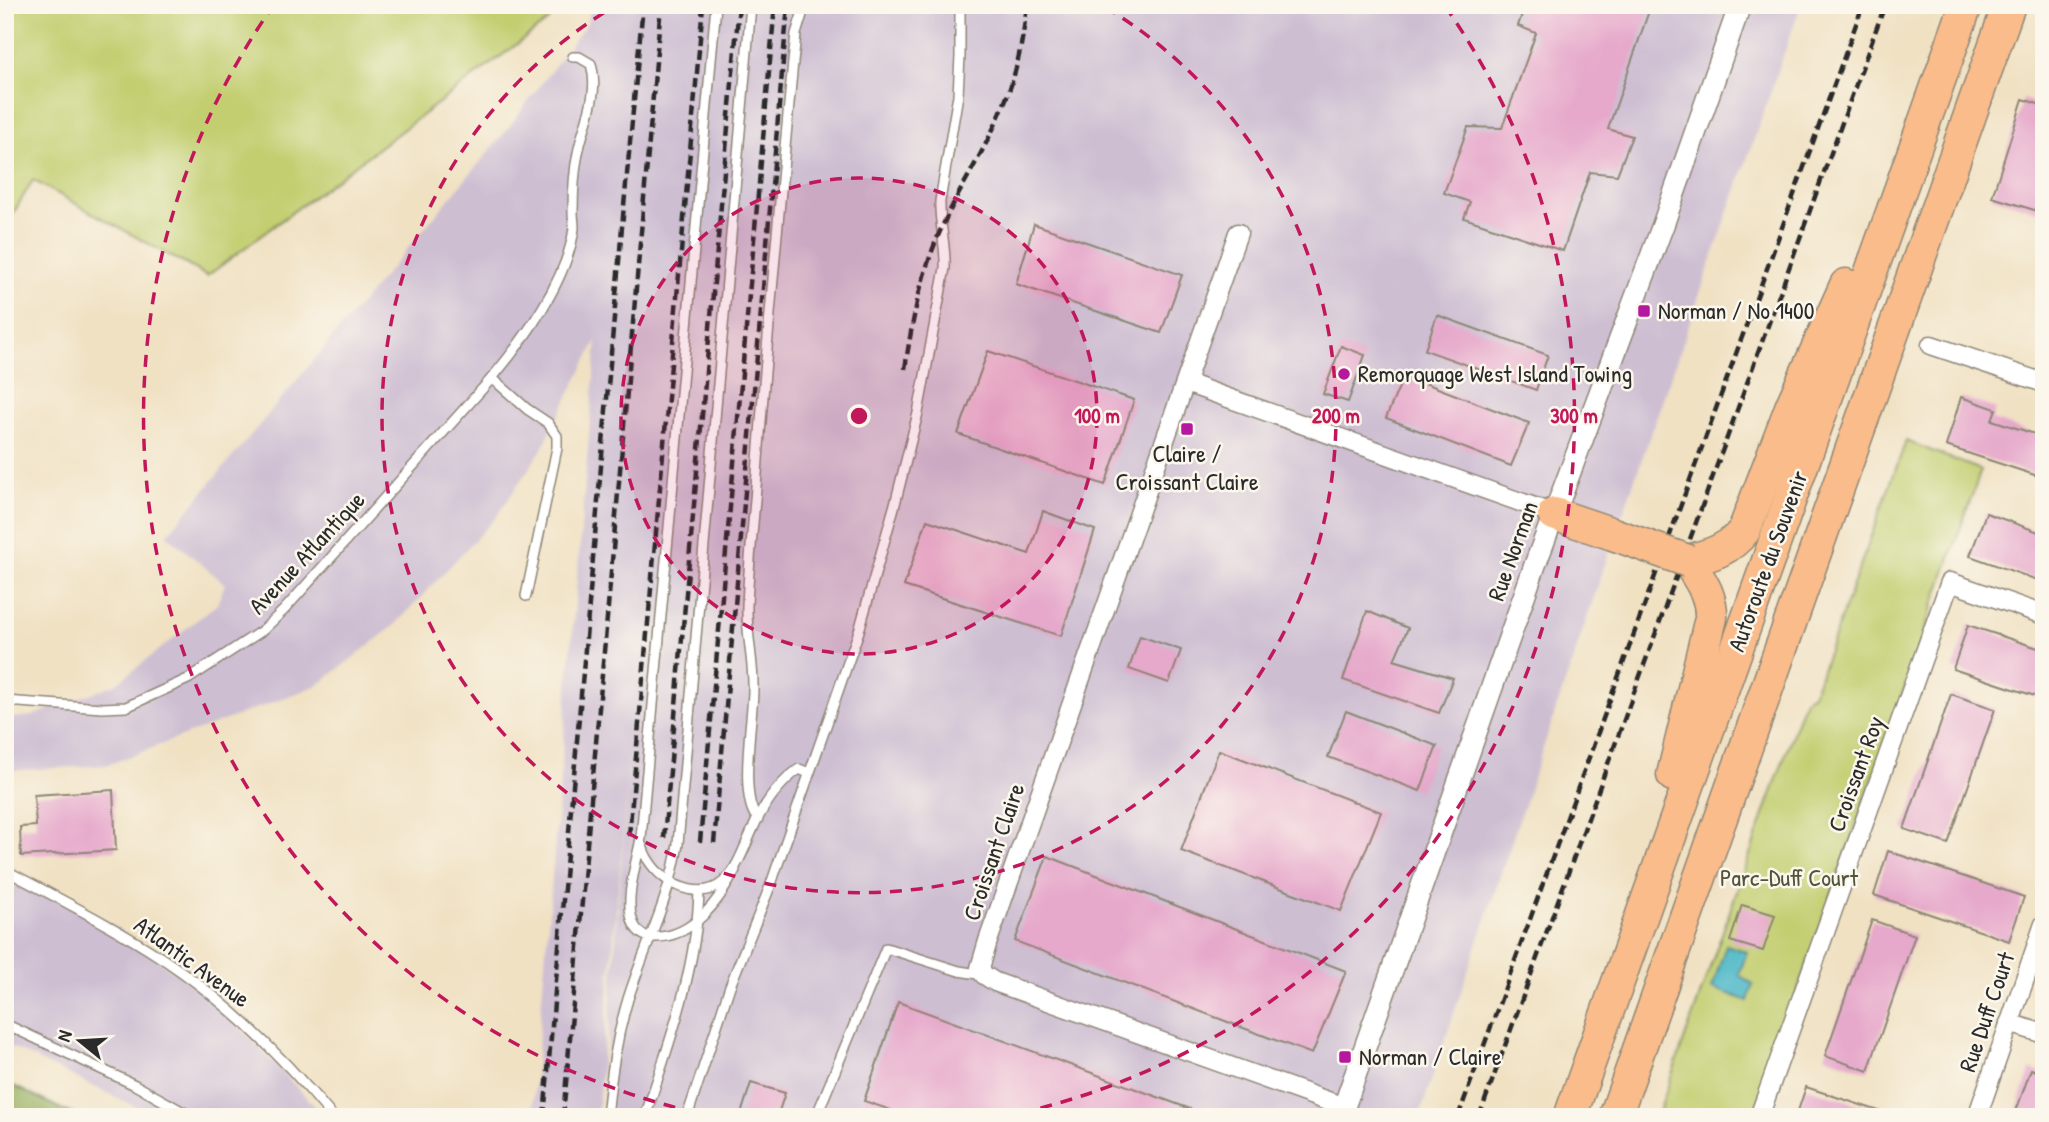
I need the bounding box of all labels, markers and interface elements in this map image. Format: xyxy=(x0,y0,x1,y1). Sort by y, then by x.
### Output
place label: Norman / No 1400 xyxy=(1658,294,1815,326)
marker: Norman / No 1400 xyxy=(1636,303,1652,319)
place label: Remorquage West Island Towing xyxy=(1358,357,1632,389)
marker: Remorquage West Island Towing xyxy=(1336,366,1352,382)
text: 100 m xyxy=(1074,401,1120,430)
text: 200 m xyxy=(1312,401,1360,430)
text: 300 m xyxy=(1550,401,1598,430)
centre of rings xyxy=(847,404,871,428)
marker: Claire / Croissant Claire xyxy=(1179,421,1195,437)
place label: Claire / Croissant Claire xyxy=(1115,437,1259,497)
street label: Autoroute du Souvenir xyxy=(1719,466,1815,656)
street label: Avenue Atlantique xyxy=(241,484,372,621)
street label: Rue Norman xyxy=(1479,496,1545,605)
street label: Croissant Roy xyxy=(1819,711,1891,836)
street label: Croissant Claire xyxy=(955,778,1032,925)
park label: Parc-Duff Court xyxy=(1720,861,1859,893)
street label: Atlantic Avenue xyxy=(128,908,257,1014)
street label: Rue Duff Court xyxy=(1951,947,2022,1076)
north arrow xyxy=(46,1006,116,1076)
text: N xyxy=(50,1027,78,1045)
place label: Norman / Claire xyxy=(1359,1040,1502,1072)
marker: Norman / Claire xyxy=(1337,1049,1353,1065)

